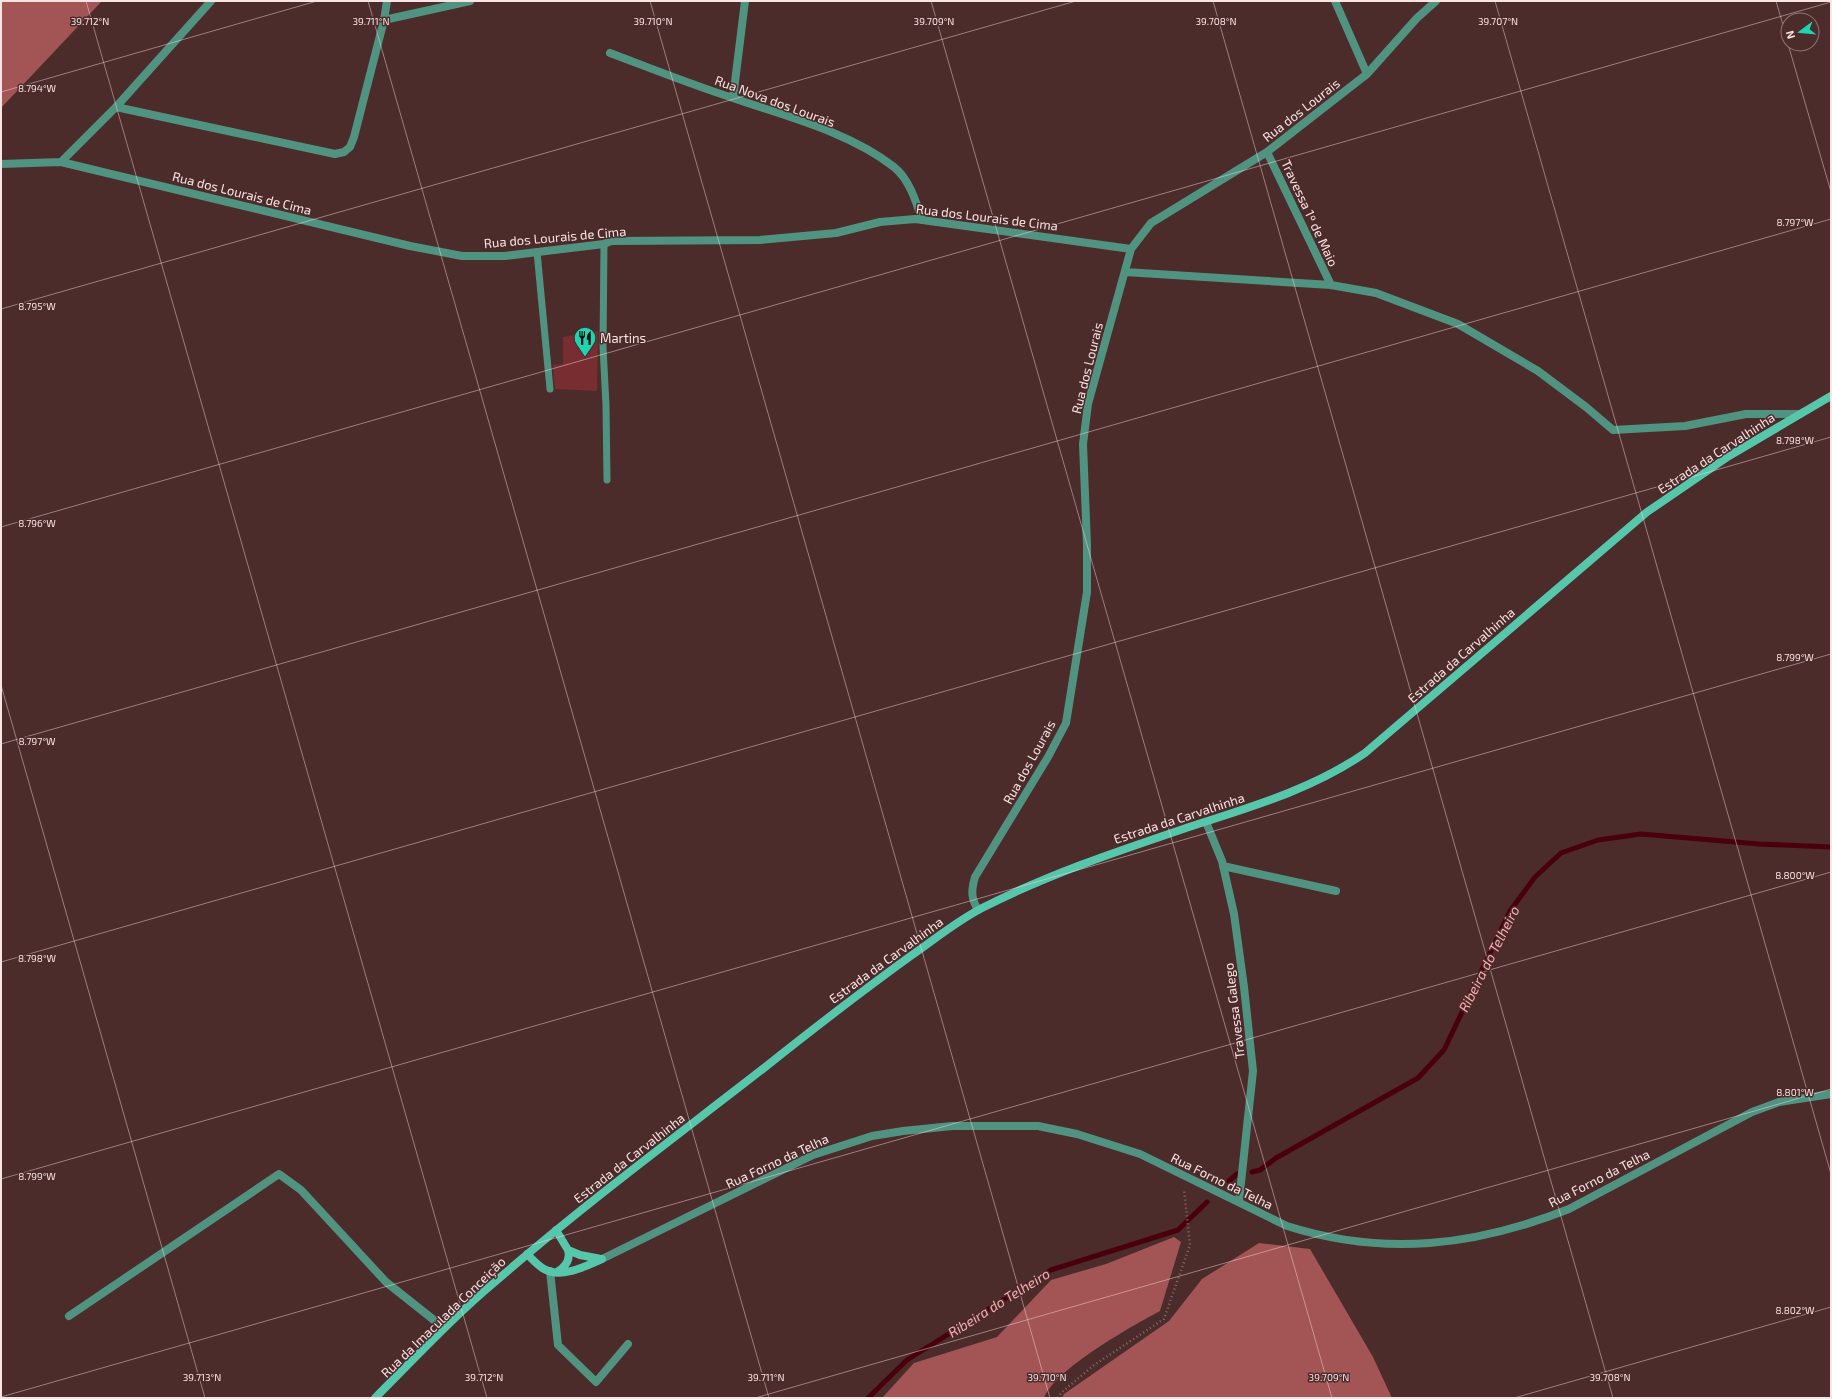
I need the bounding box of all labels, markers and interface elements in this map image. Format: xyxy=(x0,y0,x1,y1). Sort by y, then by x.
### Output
north arrow xyxy=(1780,12,1820,52)
text: 39.712°N xyxy=(71,15,109,27)
text: 39.711°N xyxy=(353,15,389,27)
text: 39.710°N xyxy=(633,15,673,27)
text: 39.709°N xyxy=(914,15,954,27)
text: 39.708°N xyxy=(1195,15,1237,27)
text: 39.707°N xyxy=(1478,15,1518,27)
text: N xyxy=(1783,29,1797,41)
street label: Rua Nova dos Lourais xyxy=(713,72,837,130)
street label: Rua dos Lourais xyxy=(1259,75,1343,145)
text: 8.794°W xyxy=(18,82,57,94)
street label: Travessa 1º de Maio xyxy=(1278,157,1342,269)
street label: Rua dos Lourais de Cima xyxy=(171,168,313,218)
street label: Rua dos Lourais de Cima xyxy=(915,200,1059,234)
text: 8.797°W xyxy=(1776,216,1814,228)
street label: Rua dos Lourais de Cima xyxy=(483,223,627,251)
text: 8.795°W xyxy=(18,300,56,312)
street label: Rua dos Lourais xyxy=(1068,321,1106,415)
restaurant icon: Martins xyxy=(572,325,598,358)
place label: Martins xyxy=(600,330,646,346)
street label: Estrada da Carvalhinha xyxy=(1654,409,1778,497)
text: 8.798°W xyxy=(1776,434,1815,446)
text: 8.796°W xyxy=(18,517,56,529)
street label: Estrada da Carvalhinha xyxy=(1404,604,1518,706)
text: 8.799°W xyxy=(1776,651,1814,663)
street label: Rua dos Lourais xyxy=(999,717,1059,807)
text: 8.797°W xyxy=(18,735,56,747)
street label: Estrada da Carvalhinha xyxy=(1111,789,1247,847)
text: 8.800°W xyxy=(1775,869,1815,881)
water label: Ribeira do Telheiro xyxy=(1454,903,1523,1015)
street label: Estrada da Carvalhinha xyxy=(826,913,946,1007)
text: 8.798°W xyxy=(18,952,57,964)
street label: Travessa Galego xyxy=(1220,962,1248,1060)
text: 8.801°W xyxy=(1776,1086,1814,1098)
street label: Estrada da Carvalhinha xyxy=(570,1110,688,1206)
street label: Rua Forno da Telha xyxy=(723,1130,831,1192)
street label: Rua Forno da Telha xyxy=(1546,1146,1652,1210)
street label: Rua Forno da Telha xyxy=(1168,1149,1276,1213)
text: 8.799°W xyxy=(18,1170,56,1182)
street label: Rua da Imaculada Conceição xyxy=(377,1253,509,1381)
water label: Ribeira do Telheiro xyxy=(945,1264,1053,1341)
text: 8.802°W xyxy=(1775,1304,1815,1316)
text: 39.713°N xyxy=(183,1371,221,1383)
text: 39.712°N xyxy=(465,1371,503,1383)
text: 39.711°N xyxy=(748,1371,784,1383)
text: 39.710°N xyxy=(1027,1371,1067,1383)
text: 39.709°N xyxy=(1309,1371,1349,1383)
text: 39.708°N xyxy=(1589,1371,1631,1383)

